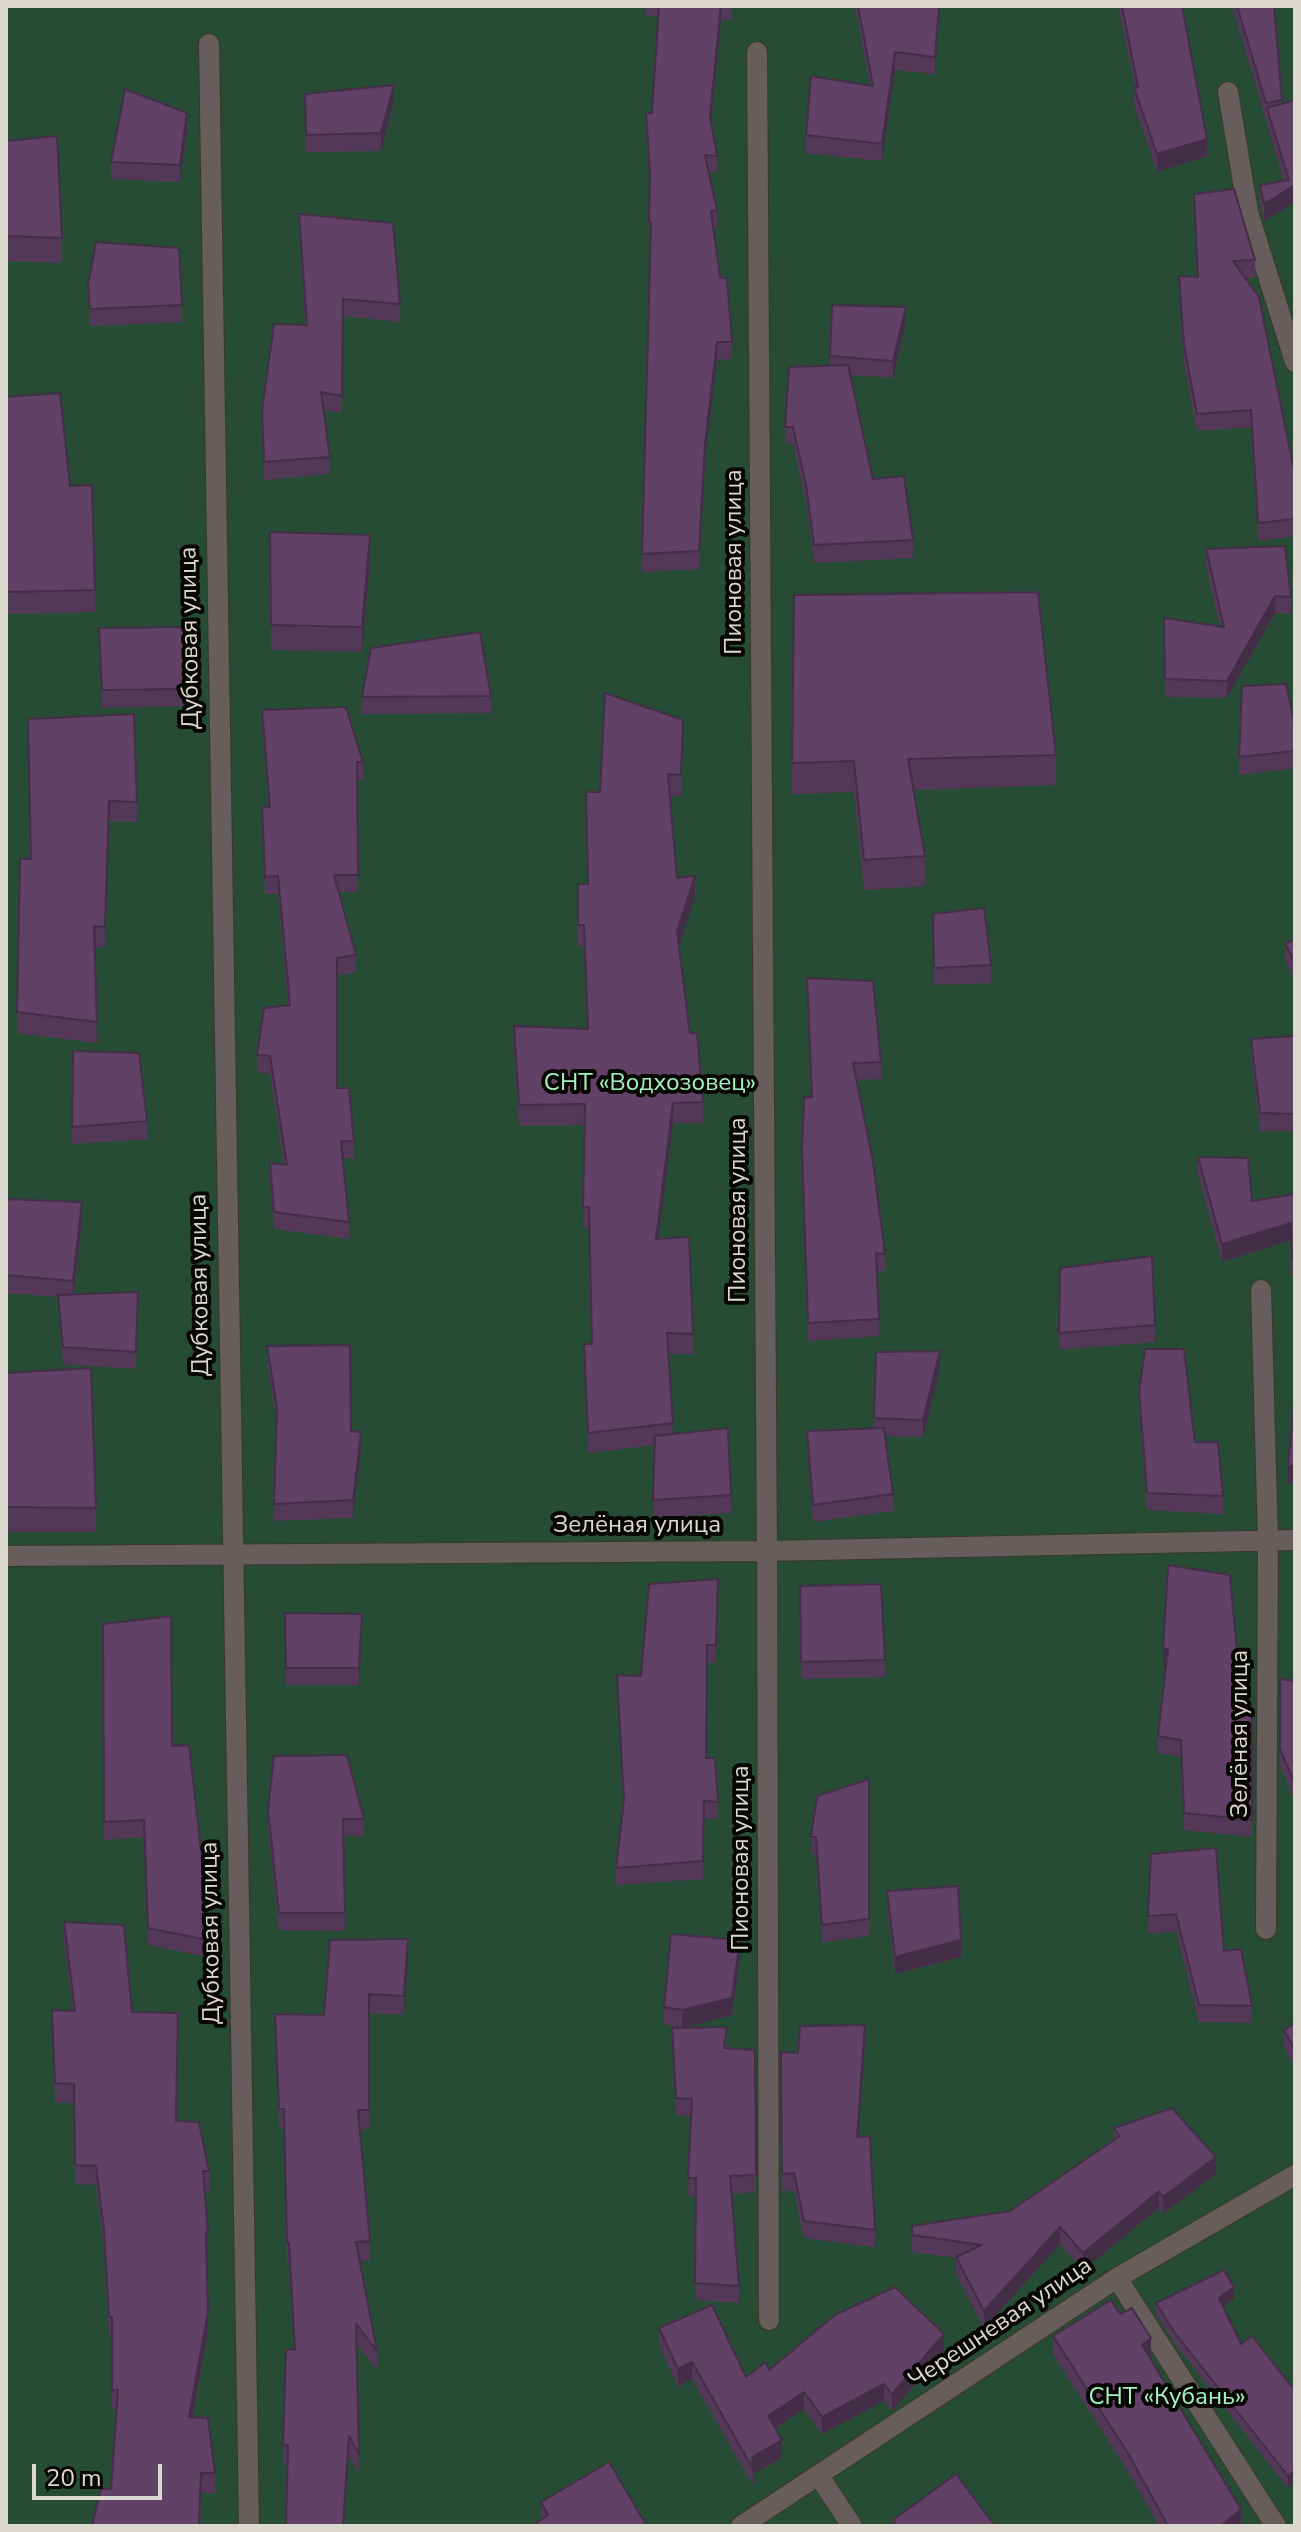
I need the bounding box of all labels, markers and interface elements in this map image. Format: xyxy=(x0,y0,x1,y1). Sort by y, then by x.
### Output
street label: Пионовая улица xyxy=(721,469,749,655)
street label: Дубковая улица xyxy=(175,546,207,730)
park label: СНТ «Водхозовец» xyxy=(544,1070,756,1098)
street label: Пионовая улица xyxy=(725,1117,753,1303)
street label: Дубковая улица xyxy=(185,1193,217,1377)
street label: Зелёная улица xyxy=(553,1512,721,1540)
street label: Зелёная улица xyxy=(1227,1650,1255,1818)
street label: Пионовая улица xyxy=(728,1765,756,1951)
street label: Дубковая улица xyxy=(196,1841,228,2025)
street label: Черешневая улица xyxy=(904,2252,1098,2396)
park label: СНТ «Кубань» xyxy=(1088,2384,1246,2412)
scale bar xyxy=(36,2448,166,2498)
text: 20 m xyxy=(46,2462,102,2494)

